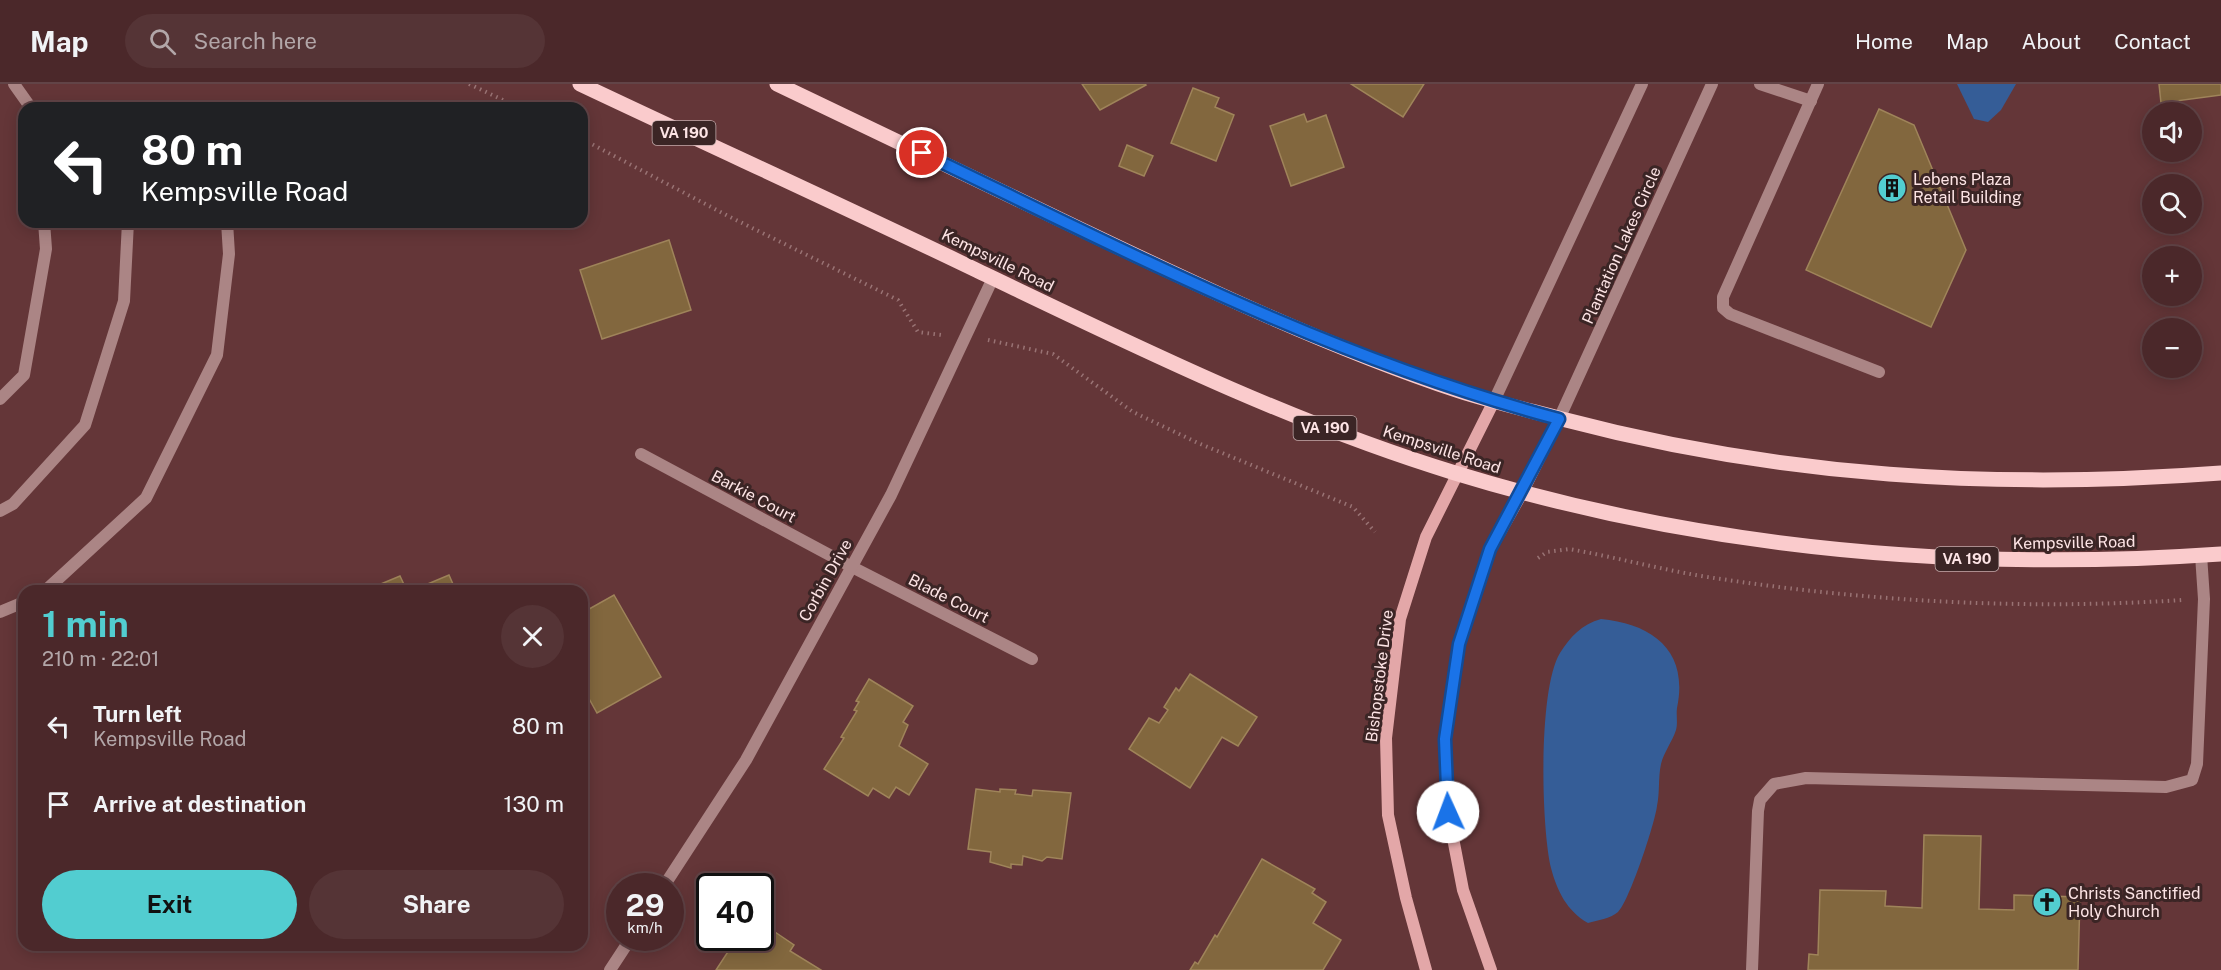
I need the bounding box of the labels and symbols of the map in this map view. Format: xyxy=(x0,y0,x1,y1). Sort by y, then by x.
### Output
road number: VA 190 xyxy=(652,121,716,145)
pin xyxy=(896,127,947,178)
street label: Plantation Lakes Circle xyxy=(1578,164,1665,327)
place label: Lebens Plaza Retail Building xyxy=(1913,170,2022,207)
building icon: Lebens Plaza Retail Building xyxy=(1876,172,1908,204)
street label: Kempsville Road xyxy=(938,225,1057,296)
road number: VA 190 xyxy=(1294,416,1356,440)
street label: Kempsville Road xyxy=(1380,421,1503,477)
street label: Barkie Court xyxy=(708,466,799,527)
street label: Kempsville Road xyxy=(2012,532,2136,553)
street label: Corbin Drive xyxy=(795,536,856,625)
road number: VA 190 xyxy=(1936,547,1998,571)
street label: Blade Court xyxy=(905,570,992,627)
street label: Bishopstoke Drive xyxy=(1362,609,1397,743)
position arrow xyxy=(1416,780,1480,844)
speed limit sign: 40 xyxy=(696,873,774,951)
place label: Christs Sanctified Holy Church xyxy=(2068,884,2201,921)
church icon: Christs Sanctified Holy Church xyxy=(2031,886,2063,918)

